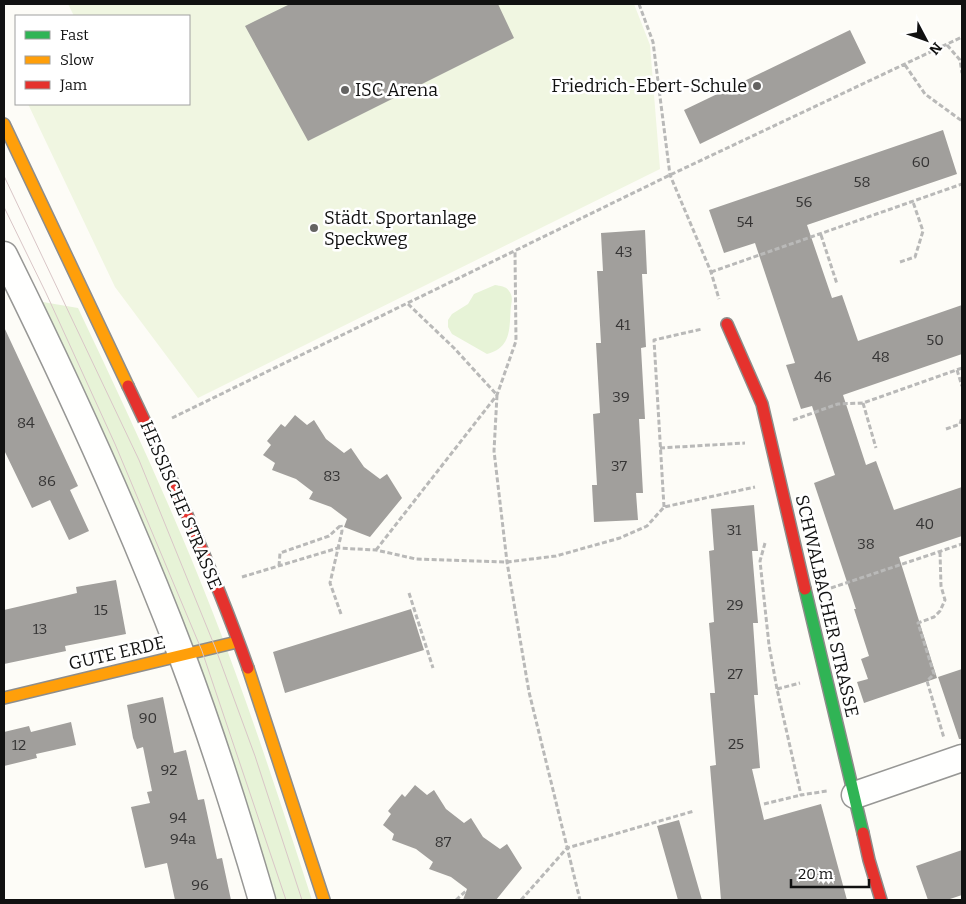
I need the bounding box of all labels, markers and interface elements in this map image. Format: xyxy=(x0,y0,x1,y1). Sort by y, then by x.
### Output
legend xyxy=(15,15,190,105)
north arrow xyxy=(901,15,951,65)
text: Fast xyxy=(60,26,89,44)
text: N xyxy=(925,39,945,58)
text: Slow xyxy=(60,51,95,69)
place label: Friedrich-Ebert-Schule xyxy=(551,75,747,97)
text: Jam xyxy=(59,76,88,94)
place label: ISC Arena xyxy=(355,79,438,101)
marker: Friedrich-Ebert-Schule xyxy=(751,80,763,92)
marker: ISC Arena xyxy=(339,84,351,96)
house number: 60 xyxy=(912,153,930,171)
house number: 58 xyxy=(853,173,871,191)
house number: 56 xyxy=(796,193,813,211)
place label: Städt. Sportanlage Speckweg xyxy=(324,207,477,250)
house number: 54 xyxy=(737,213,754,231)
marker: Städt. Sportanlage Speckweg xyxy=(308,222,320,234)
house number: 43 xyxy=(615,243,633,261)
house number: 41 xyxy=(616,316,630,334)
house number: 50 xyxy=(926,331,944,349)
house number: 48 xyxy=(872,348,890,366)
house number: 46 xyxy=(814,368,832,386)
house number: 39 xyxy=(612,388,630,406)
house number: 84 xyxy=(17,414,35,432)
street label: HESSISCHE STRASSE xyxy=(135,417,227,593)
house number: 37 xyxy=(611,457,628,475)
house number: 83 xyxy=(323,467,341,485)
house number: 86 xyxy=(38,472,56,490)
street label: SCHWALBACHER STRASSE xyxy=(791,493,863,719)
house number: 40 xyxy=(916,515,934,533)
house number: 31 xyxy=(727,521,741,539)
house number: 38 xyxy=(857,535,875,553)
house number: 29 xyxy=(727,596,743,614)
house number: 15 xyxy=(94,601,108,619)
house number: 13 xyxy=(33,620,47,638)
street label: GUTE ERDE xyxy=(66,631,168,675)
house number: 27 xyxy=(727,665,743,683)
house number: 90 xyxy=(139,709,157,727)
house number: 25 xyxy=(728,735,744,753)
house number: 12 xyxy=(12,736,26,754)
house number: 92 xyxy=(161,761,177,779)
house number: 94 xyxy=(169,809,187,827)
house number: 94a xyxy=(170,830,196,848)
house number: 87 xyxy=(435,833,452,851)
scale bar xyxy=(791,856,868,888)
text: 20 m xyxy=(798,865,834,883)
house number: 96 xyxy=(191,876,209,894)

